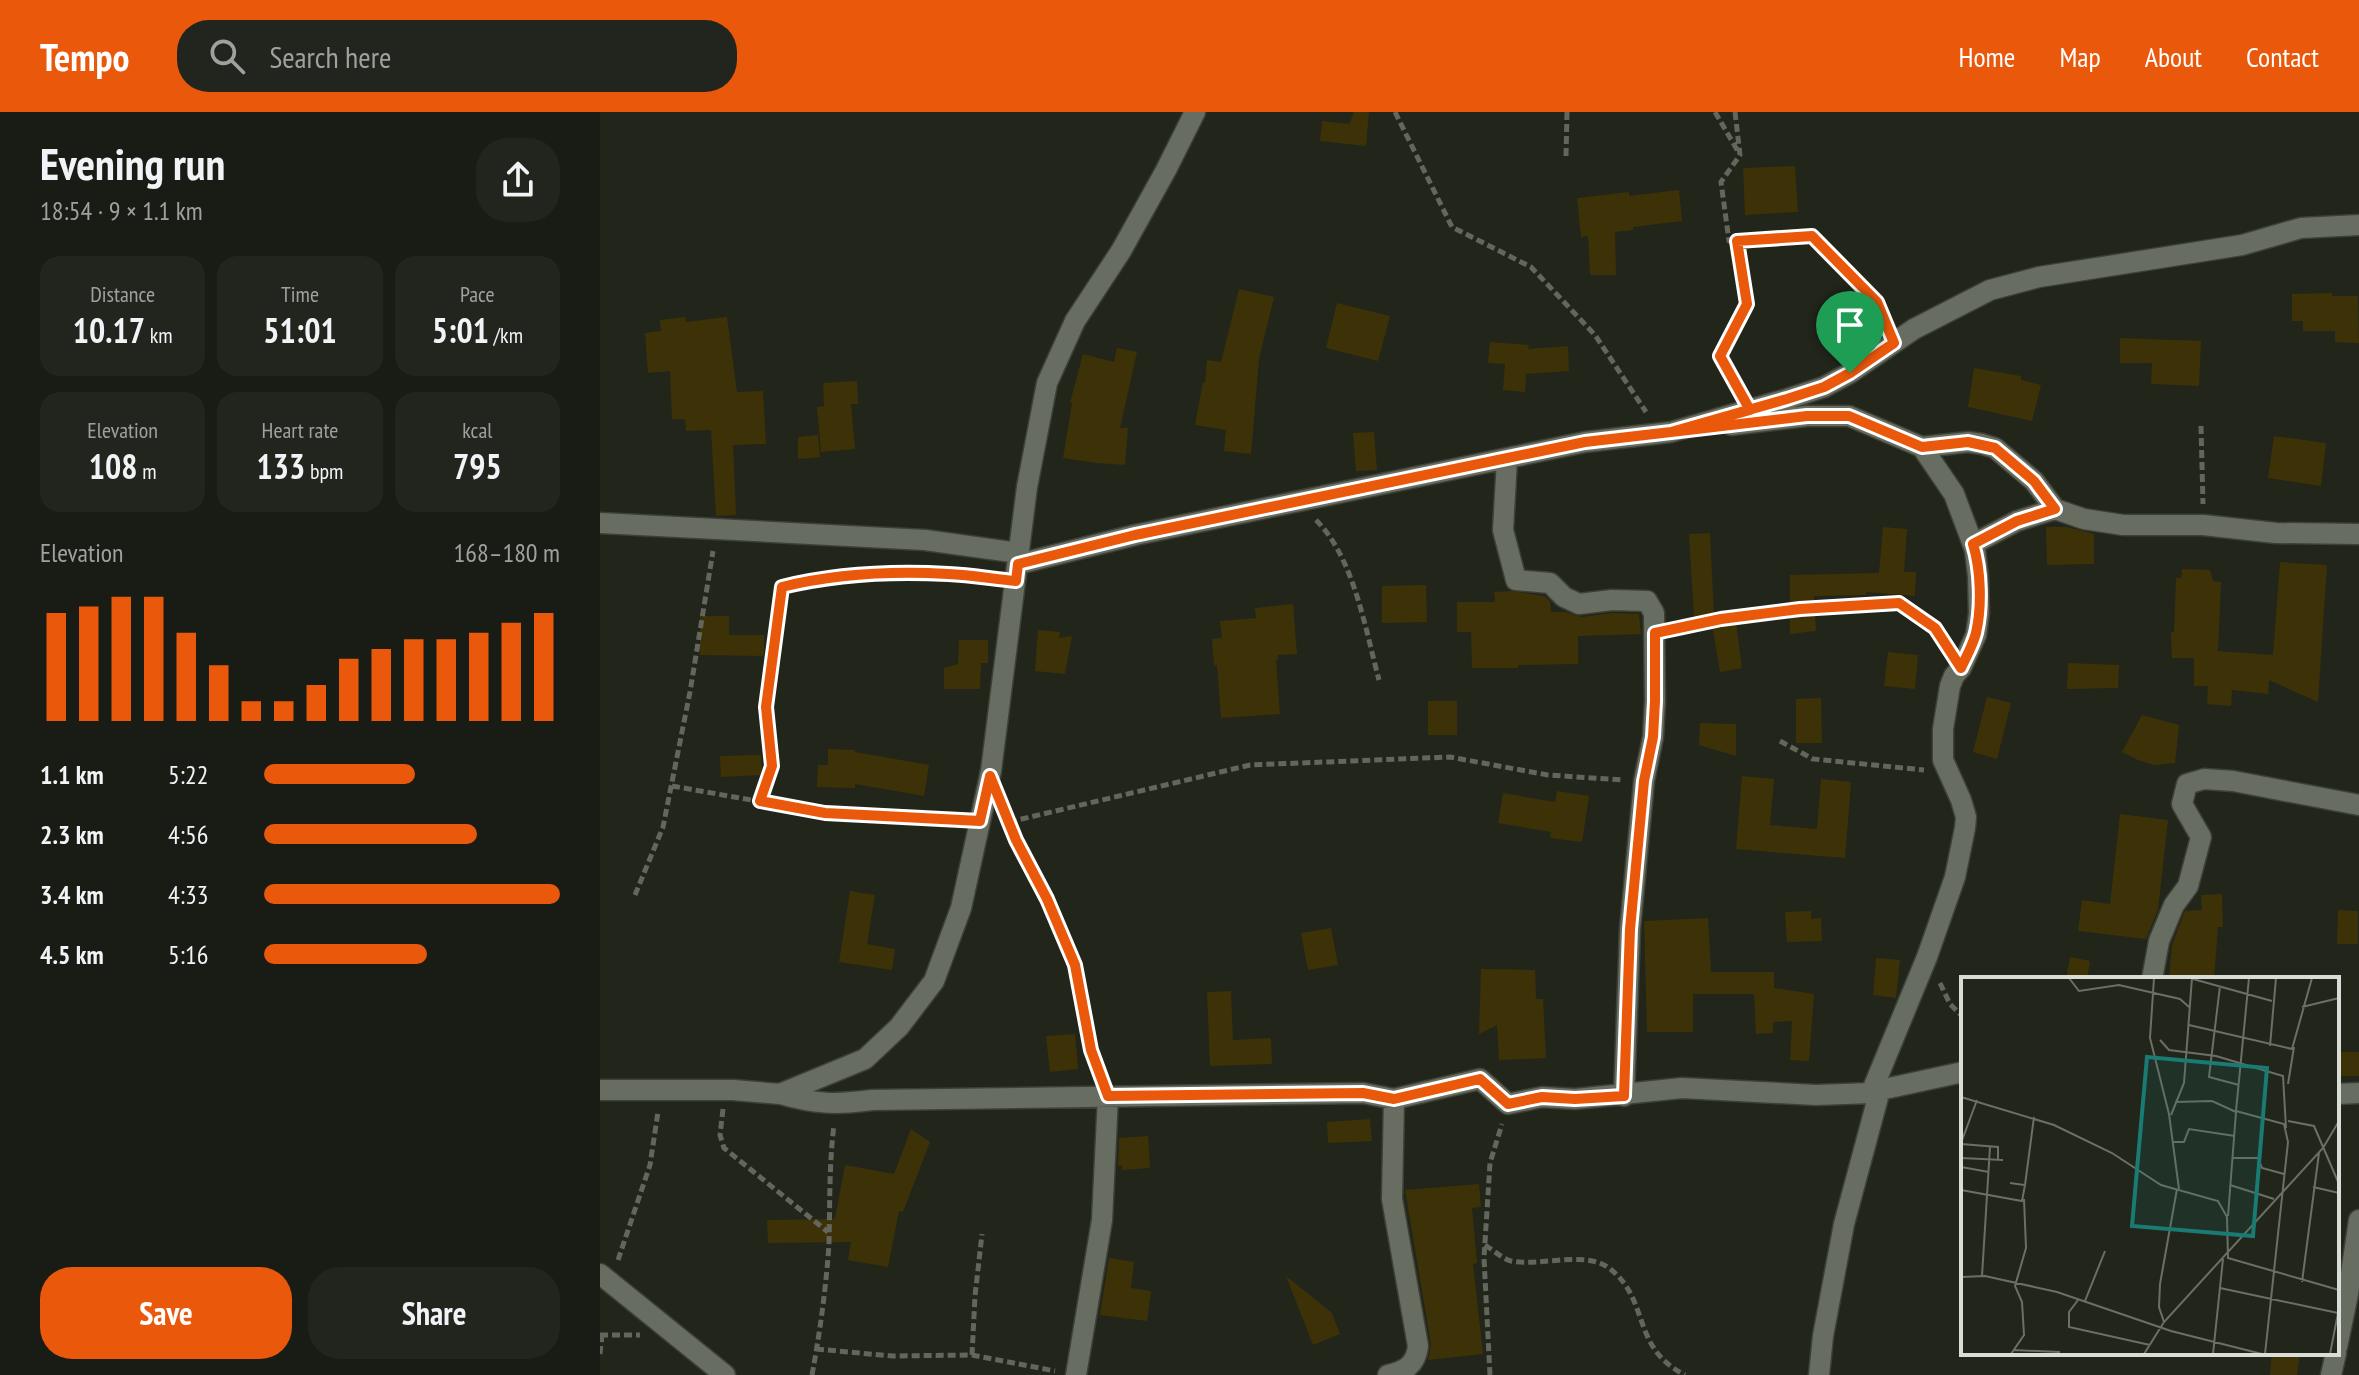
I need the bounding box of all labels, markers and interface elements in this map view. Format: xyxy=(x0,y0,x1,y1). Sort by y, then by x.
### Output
search box xyxy=(177,20,737,92)
text: Tempo xyxy=(40,32,129,81)
icon: search xyxy=(205,34,249,78)
text: Search here xyxy=(269,37,391,76)
text: Home xyxy=(1959,38,2015,75)
text: Map xyxy=(2059,38,2101,75)
text: About xyxy=(2145,38,2202,75)
text: Contact xyxy=(2246,38,2319,75)
text: Evening run xyxy=(40,135,225,192)
button: share xyxy=(476,138,560,222)
text: 18:54 · 9 × 1.1 km xyxy=(40,194,203,227)
text: Distance xyxy=(90,280,155,308)
text: Time xyxy=(281,280,319,308)
text: Pace xyxy=(460,280,495,308)
pin xyxy=(1816,291,1884,373)
icon: arrive xyxy=(1828,303,1872,347)
text: 10.17 xyxy=(73,308,145,352)
text: 51:01 xyxy=(263,308,337,352)
text: 5:01 xyxy=(432,308,489,352)
text: km xyxy=(145,321,173,349)
text: /km xyxy=(489,321,523,349)
text: Elevation xyxy=(87,416,158,444)
text: Heart rate xyxy=(262,416,338,444)
text: kcal xyxy=(462,416,492,444)
text: 108 xyxy=(89,444,138,488)
text: 133 xyxy=(257,444,305,488)
text: 795 xyxy=(453,444,502,488)
text: m xyxy=(138,457,157,485)
text: bpm xyxy=(305,457,343,485)
text: Elevation xyxy=(40,536,123,569)
text: 168–180 m xyxy=(454,536,560,569)
text: 1.1 km xyxy=(40,758,104,791)
text: 5:22 xyxy=(168,758,208,791)
text: 2.3 km xyxy=(40,818,104,851)
text: 4:56 xyxy=(168,818,208,851)
text: 3.4 km xyxy=(40,878,104,911)
text: 4:33 xyxy=(168,878,208,911)
text: 4.5 km xyxy=(40,938,104,971)
text: 5:16 xyxy=(168,938,208,971)
inset map xyxy=(1961,977,2339,1355)
button: Save xyxy=(40,1267,292,1359)
button: Share xyxy=(308,1267,560,1359)

